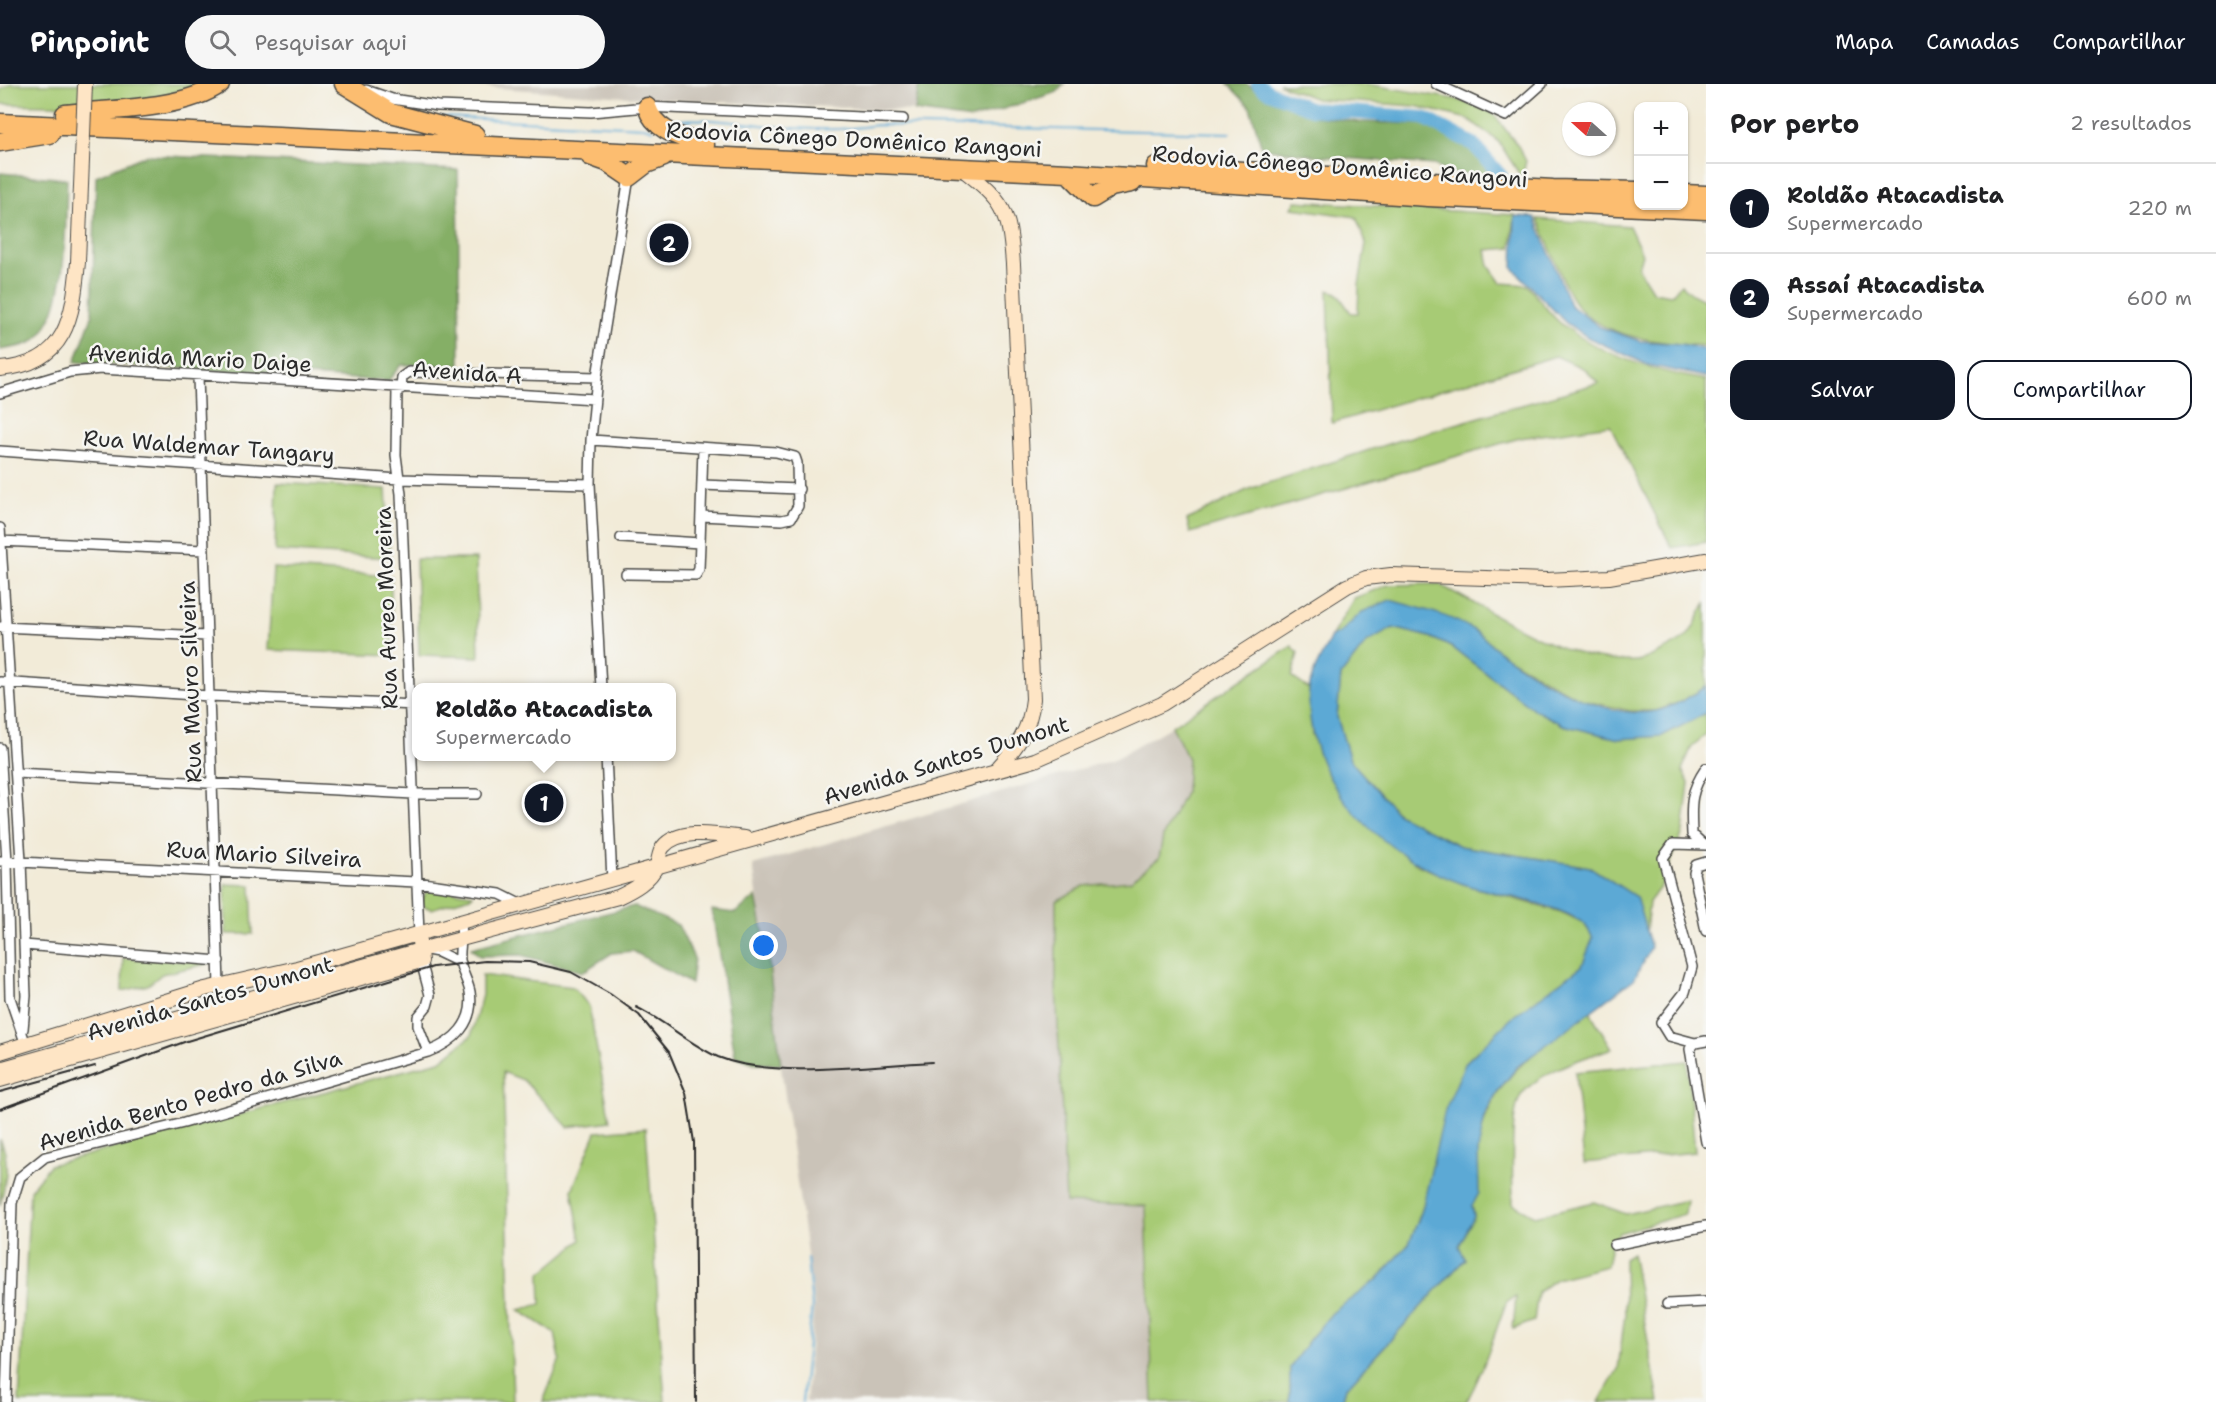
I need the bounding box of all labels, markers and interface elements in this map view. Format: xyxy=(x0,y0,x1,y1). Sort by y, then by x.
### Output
search box xyxy=(185,15,605,69)
text: Pinpoint xyxy=(30,23,149,61)
icon: search xyxy=(206,26,239,59)
text: Pesquisar aqui xyxy=(254,28,407,57)
text: Mapa xyxy=(1835,28,1893,56)
text: Camadas xyxy=(1926,28,2020,56)
text: Compartilhar xyxy=(2053,28,2186,56)
north arrow xyxy=(1562,102,1616,156)
map controls xyxy=(1634,102,1688,210)
button: + xyxy=(1634,102,1688,156)
text: Por perto xyxy=(1730,106,1859,141)
text: 2 resultados xyxy=(2070,110,2192,136)
street label: Rodovia Cônego Domênico Rangoni xyxy=(665,115,1043,164)
street label: Rodovia Cônego Domênico Rangoni xyxy=(1151,139,1529,194)
button: − xyxy=(1634,156,1688,210)
text: Roldão Atacadista xyxy=(1787,181,2004,210)
text: 1 xyxy=(1745,195,1754,221)
text: 220 m xyxy=(2128,195,2192,221)
text: Supermercado xyxy=(1787,210,1923,236)
pin: 2 xyxy=(650,220,688,266)
text: Assaí Atacadista xyxy=(1787,271,1984,300)
text: 2 xyxy=(1743,285,1757,311)
text: 600 m xyxy=(2127,285,2192,311)
text: Supermercado xyxy=(1787,300,1923,326)
street label: Avenida Mario Daige xyxy=(87,338,313,379)
street label: Avenida A xyxy=(411,354,523,391)
button: Salvar xyxy=(1730,360,1955,420)
button: Compartilhar xyxy=(1967,360,2192,420)
street label: Rua Waldemar Tangary xyxy=(82,423,336,470)
street label: Rua Aureo Moreira xyxy=(368,506,405,710)
street label: Rua Mauro Silveira xyxy=(172,580,209,783)
popup xyxy=(412,683,676,761)
text: Roldão Atacadista xyxy=(436,695,652,724)
street label: Avenida Santos Dumont xyxy=(820,709,1072,812)
text: Supermercado xyxy=(436,724,572,750)
pin: 1 xyxy=(524,780,564,826)
street label: Rua Mario Silveira xyxy=(166,835,363,874)
your location xyxy=(749,931,778,960)
street label: Avenida Santos Dumont xyxy=(84,949,337,1048)
street label: Avenida Bento Pedro da Silva xyxy=(35,1043,345,1158)

